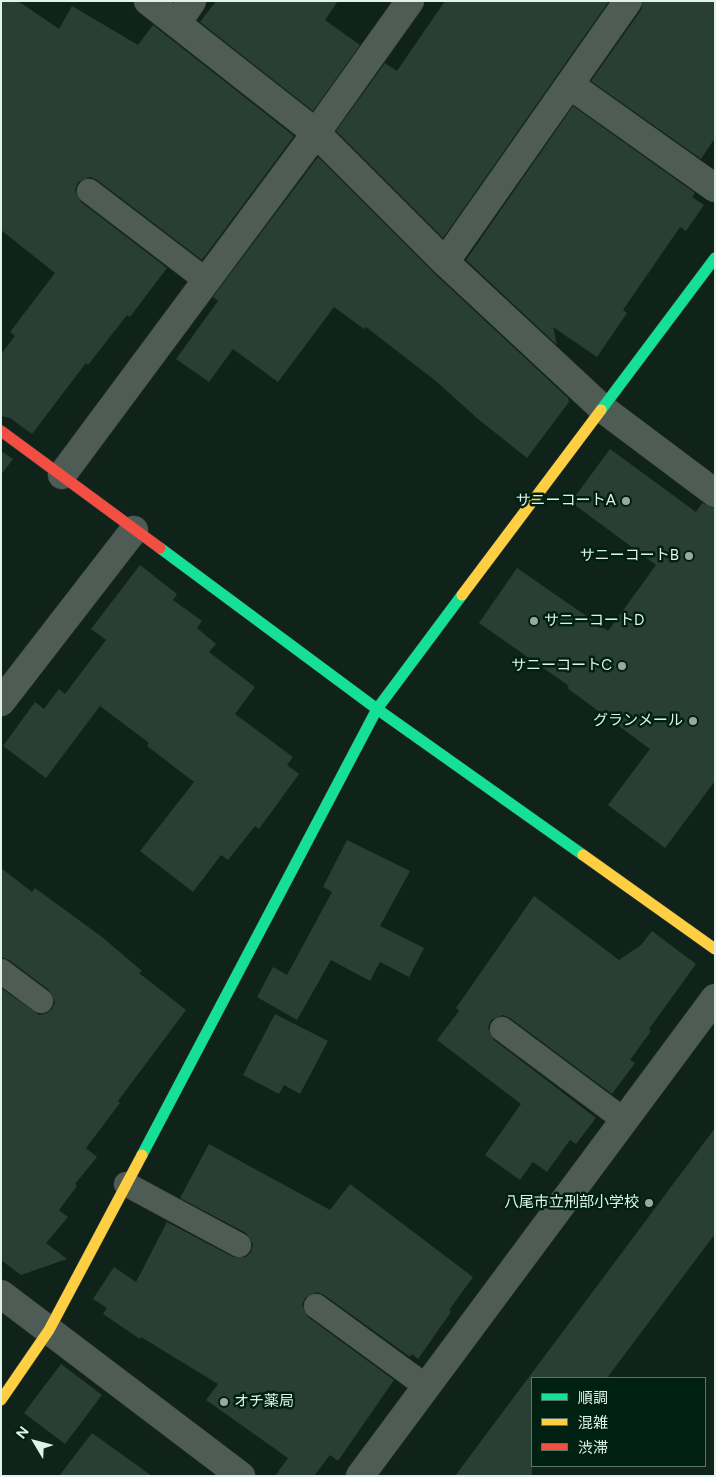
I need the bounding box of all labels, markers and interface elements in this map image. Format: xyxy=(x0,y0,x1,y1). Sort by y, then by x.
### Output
place label: サニーコートA xyxy=(516,492,616,510)
marker: サニーコートA xyxy=(620,495,632,507)
place label: サニーコートB xyxy=(580,547,679,565)
marker: サニーコートB xyxy=(683,550,695,562)
place label: サニーコートD xyxy=(544,612,644,630)
marker: サニーコートD xyxy=(528,615,540,627)
place label: サニーコートC xyxy=(511,657,612,675)
marker: サニーコートC xyxy=(616,660,628,672)
place label: グランメール xyxy=(593,712,683,730)
marker: グランメール xyxy=(687,715,699,727)
place label: 八尾市立刑部小学校 xyxy=(504,1194,639,1212)
marker: 八尾市立刑部小学校 xyxy=(643,1197,655,1209)
legend xyxy=(531,1377,706,1467)
text: 順調 xyxy=(578,1389,608,1407)
place label: オチ薬局 xyxy=(234,1393,294,1411)
marker: オチ薬局 xyxy=(218,1396,230,1408)
text: 混雑 xyxy=(578,1414,608,1432)
north arrow xyxy=(10,1417,60,1467)
text: N xyxy=(13,1423,33,1442)
text: 渋滞 xyxy=(578,1439,608,1457)

